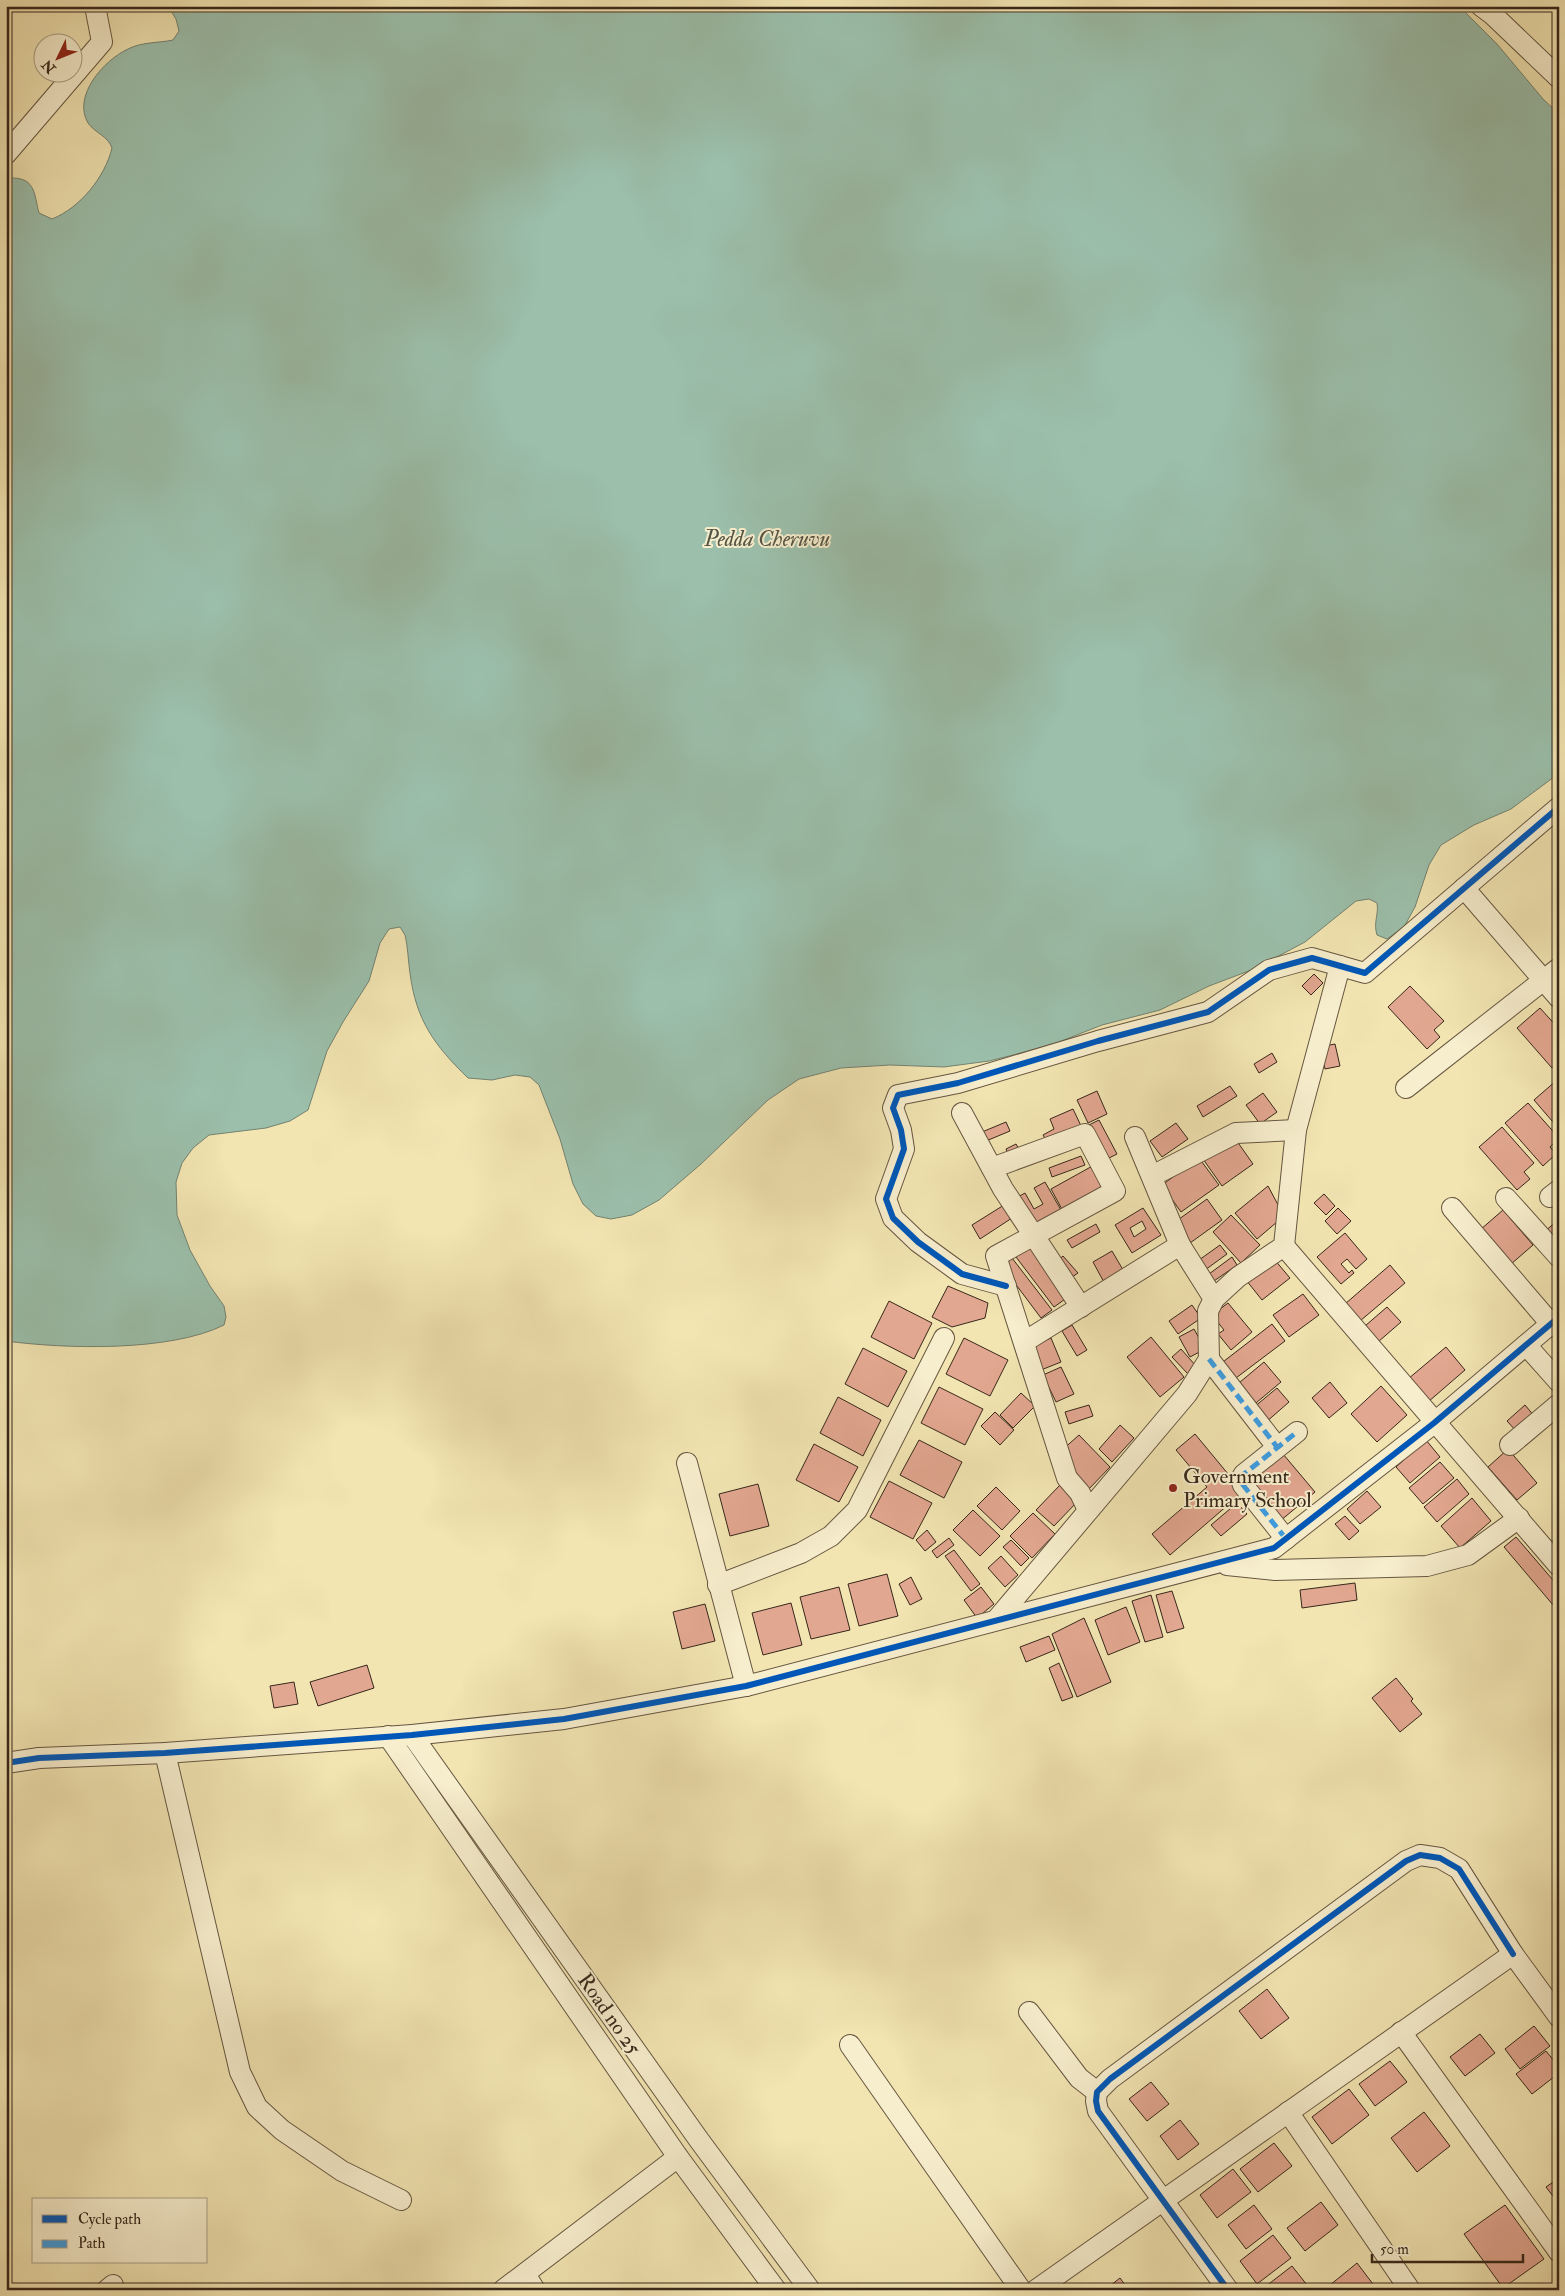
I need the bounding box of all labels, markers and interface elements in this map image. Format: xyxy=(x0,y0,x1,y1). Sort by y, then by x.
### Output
north arrow xyxy=(32,32,82,82)
text: N xyxy=(38,56,60,78)
water label: Pedda Cheruvu xyxy=(703,525,830,553)
place label: Government Primary School xyxy=(1183,1463,1312,1514)
marker: Government Primary School xyxy=(1167,1482,1179,1494)
street label: Road no 25 xyxy=(571,1968,647,2061)
legend xyxy=(32,2198,208,2264)
text: Cycle path xyxy=(78,2210,141,2230)
scale bar xyxy=(1372,2231,1524,2263)
text: Path xyxy=(78,2234,105,2253)
text: 50 m xyxy=(1380,2240,1409,2259)

